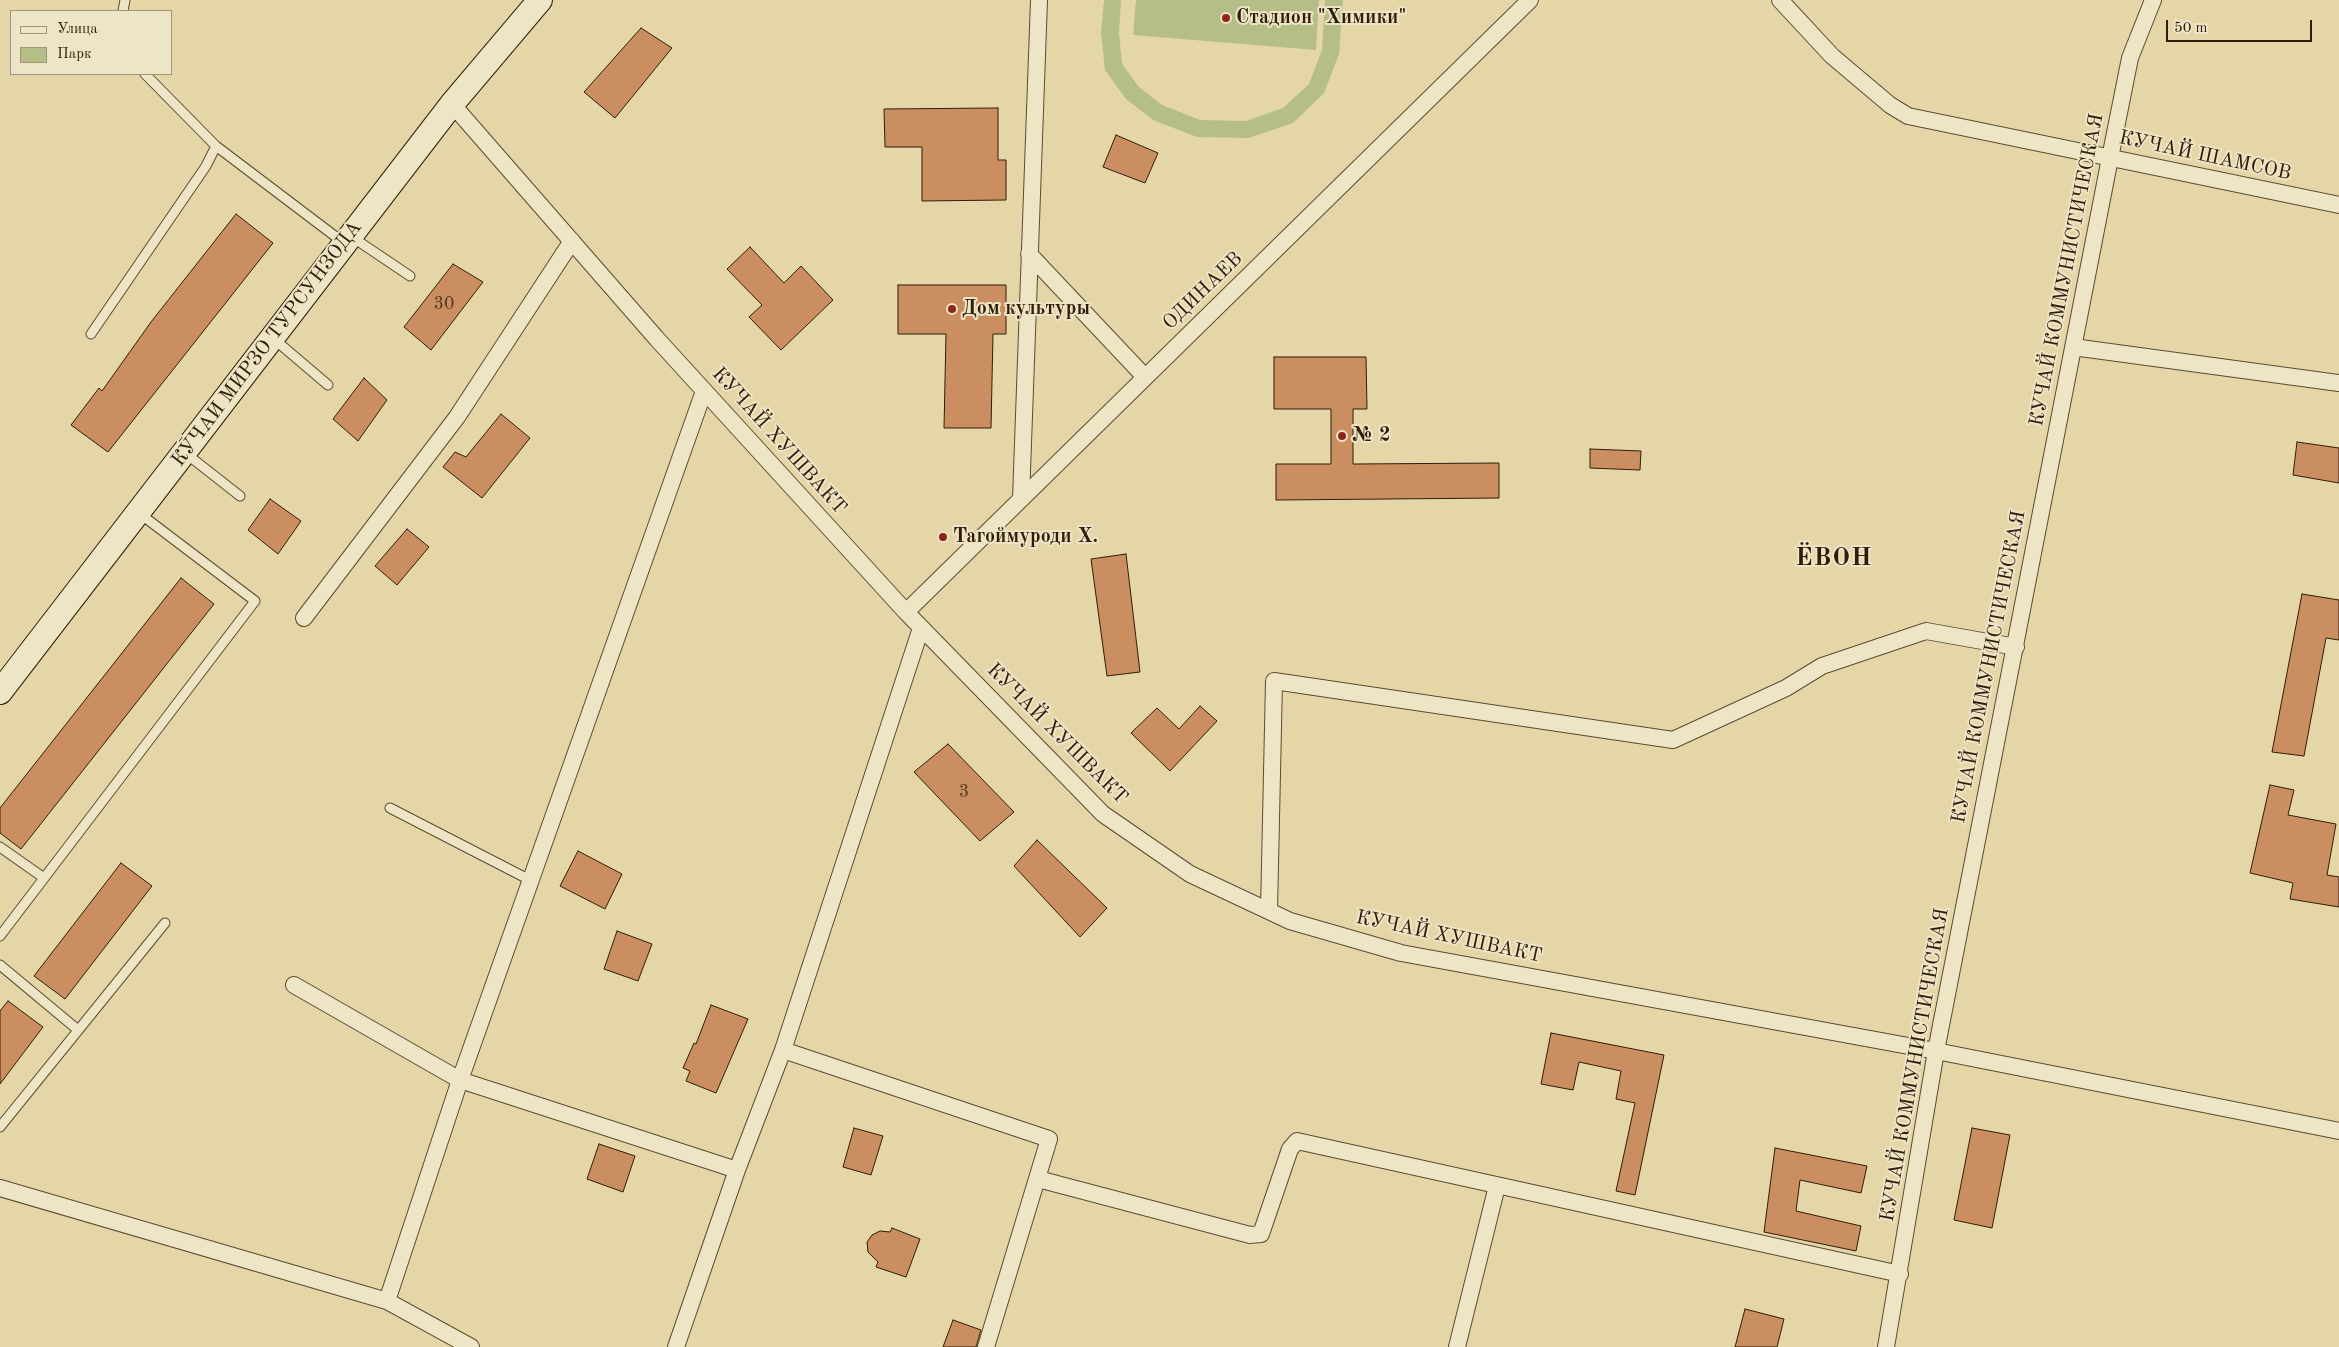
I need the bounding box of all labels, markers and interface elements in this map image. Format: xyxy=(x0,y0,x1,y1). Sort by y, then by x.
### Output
place label: Стадион "Химики" xyxy=(1236,6,1406,30)
legend xyxy=(10,10,172,75)
scale bar xyxy=(2169,10,2315,42)
marker: Стадион "Химики" xyxy=(1220,12,1232,24)
text: 50 m xyxy=(2174,21,2208,36)
text: Улица xyxy=(57,22,98,37)
text: Парк xyxy=(57,47,92,62)
street label: КУЧАЙ КОММУНИСТИЧЕСКАЯ xyxy=(2025,112,2109,428)
street label: КУЧАЙ ШАМСОВ xyxy=(2117,126,2293,186)
street label: КӮЧАИ МИРЗО ТУРСУНЗОДА xyxy=(167,216,367,472)
street label: ОДИНАЕВ xyxy=(1158,247,1248,335)
house number: 30 xyxy=(434,293,454,315)
place label: Дом культуры xyxy=(962,297,1090,321)
marker: Дом культуры xyxy=(946,303,958,315)
street label: КУЧАЙ ХУШВАКТ xyxy=(707,362,851,520)
place label: № 2 xyxy=(1352,424,1391,448)
marker: № 2 xyxy=(1336,430,1348,442)
street label: КУЧАЙ КОММУНИСТИЧЕСКАЯ xyxy=(1947,509,2031,825)
place label: Тагоймуроди Х. xyxy=(953,525,1098,549)
marker: Тагоймуроди Х. xyxy=(937,531,949,543)
district label: ЁВОН xyxy=(1795,543,1873,573)
street label: КУЧАЙ ХУШВАКТ xyxy=(981,658,1133,810)
house number: 3 xyxy=(959,781,969,803)
street label: КУЧАЙ ХУШВАКТ xyxy=(1354,906,1544,968)
street label: КУЧАЙ КОММУНИСТИЧЕСКАЯ xyxy=(1876,906,1954,1224)

